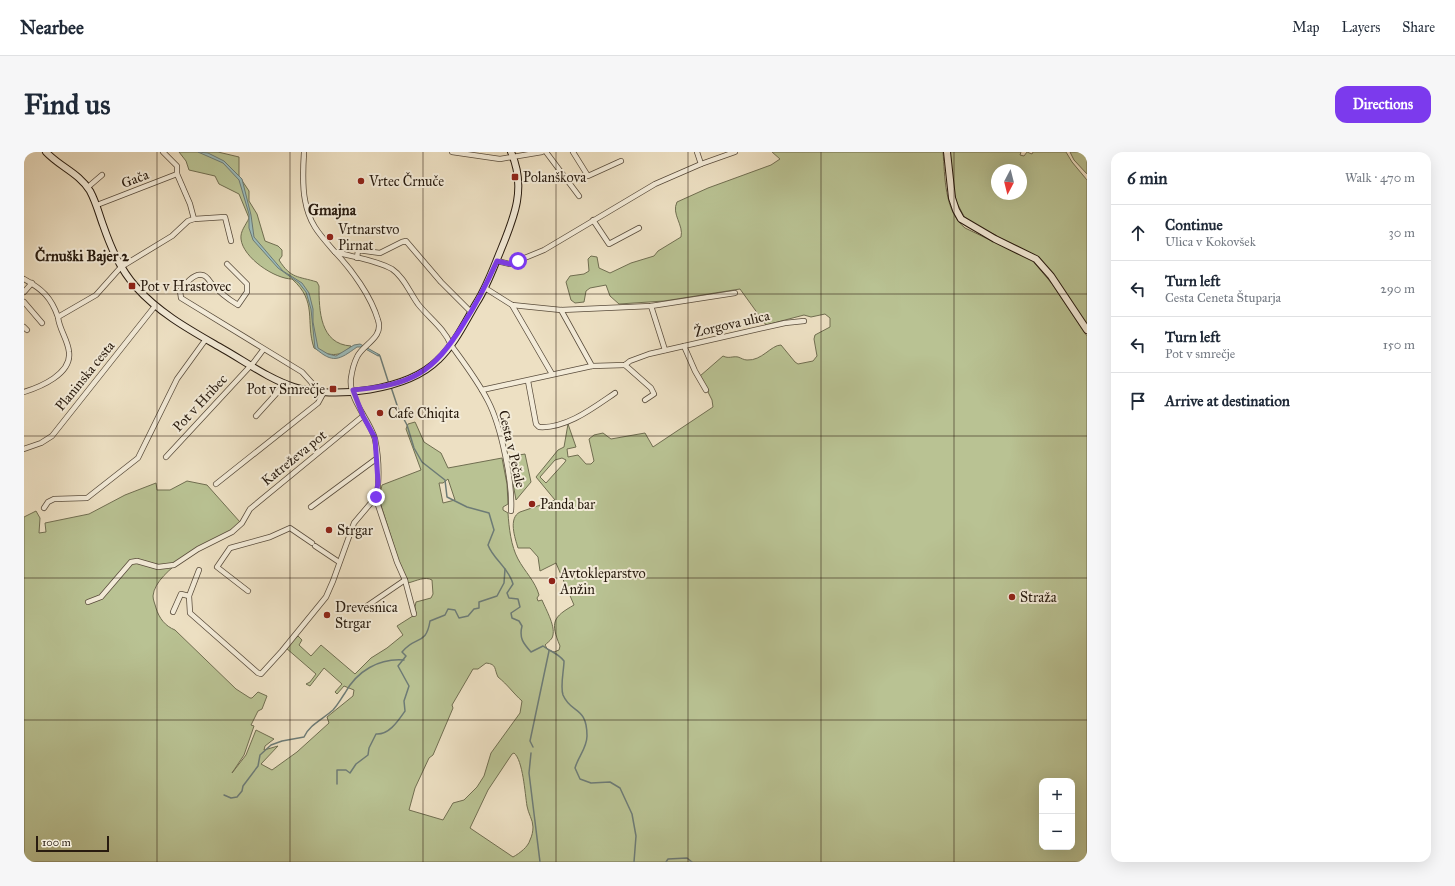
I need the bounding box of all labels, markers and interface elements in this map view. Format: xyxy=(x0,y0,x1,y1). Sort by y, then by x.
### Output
text: Nearbee xyxy=(20,16,84,39)
text: Map xyxy=(1292,19,1320,36)
text: Layers xyxy=(1342,19,1380,36)
text: Share xyxy=(1402,19,1435,36)
button: Directions xyxy=(1335,86,1431,123)
text: Find us xyxy=(24,87,110,122)
north arrow xyxy=(991,164,1027,200)
street label: Gača xyxy=(119,166,151,192)
text: 6 min xyxy=(1127,168,1168,189)
place label: Polanškova xyxy=(523,169,586,186)
text: Walk · 470 m xyxy=(1345,170,1415,186)
place label: Vrtec Črnuče xyxy=(368,171,444,190)
marker: Polanškova xyxy=(510,172,520,182)
marker: Vrtec Črnuče xyxy=(356,176,366,186)
district label: Gmajna xyxy=(308,201,357,220)
text: Continue xyxy=(1165,216,1223,234)
place label: Vrtnarstvo Pirnat xyxy=(337,221,400,254)
icon: ahead xyxy=(1127,222,1149,244)
text: 30 m xyxy=(1389,225,1415,241)
marker: Vrtnarstvo Pirnat xyxy=(325,232,335,242)
text: Ulica v Kokovšek xyxy=(1165,234,1256,250)
district label: Črnuški Bajer 2 xyxy=(35,246,130,266)
route start xyxy=(509,252,527,270)
text: Turn left xyxy=(1165,272,1221,290)
place label: Pot v Hrastovec xyxy=(140,278,231,295)
icon: left xyxy=(1127,278,1149,300)
marker: Pot v Hrastovec xyxy=(127,281,137,291)
text: 290 m xyxy=(1380,281,1415,297)
text: Cesta Ceneta Štuparja xyxy=(1165,290,1281,306)
street label: Žorgova ulica xyxy=(692,305,772,341)
text: Turn left xyxy=(1165,328,1221,346)
icon: left xyxy=(1127,334,1149,356)
text: 150 m xyxy=(1383,337,1415,353)
street label: Planinska cesta xyxy=(52,338,118,414)
text: Pot v smrečje xyxy=(1165,346,1235,362)
street label: Pot v Hribec xyxy=(169,371,231,435)
place label: Pot v Smrečje xyxy=(246,381,325,398)
marker: Pot v Smrečje xyxy=(328,384,338,394)
icon: arrive xyxy=(1127,390,1149,412)
text: Arrive at destination xyxy=(1165,392,1290,410)
place label: Cafe Chiqita xyxy=(388,405,459,423)
marker: Cafe Chiqita xyxy=(375,408,385,418)
street label: Cesta v Pečale xyxy=(495,409,529,490)
street label: Katreževa pot xyxy=(258,427,330,489)
route end xyxy=(367,488,385,506)
place label: Panda bar xyxy=(540,496,596,513)
marker: Panda bar xyxy=(527,499,537,509)
place label: Strgar xyxy=(337,522,374,539)
marker: Strgar xyxy=(324,525,334,535)
place label: Avtokleparstvo Anžin xyxy=(559,565,646,598)
marker: Avtokleparstvo Anžin xyxy=(547,576,557,586)
place label: Straža xyxy=(1020,589,1057,606)
marker: Straža xyxy=(1007,592,1017,602)
place label: Drevesnica Strgar xyxy=(335,599,398,632)
marker: Drevesnica Strgar xyxy=(322,610,332,620)
map controls xyxy=(1039,778,1075,850)
button: + xyxy=(1039,778,1075,814)
button: − xyxy=(1039,814,1075,850)
scale bar xyxy=(36,834,109,853)
text: 100 m xyxy=(42,836,71,849)

